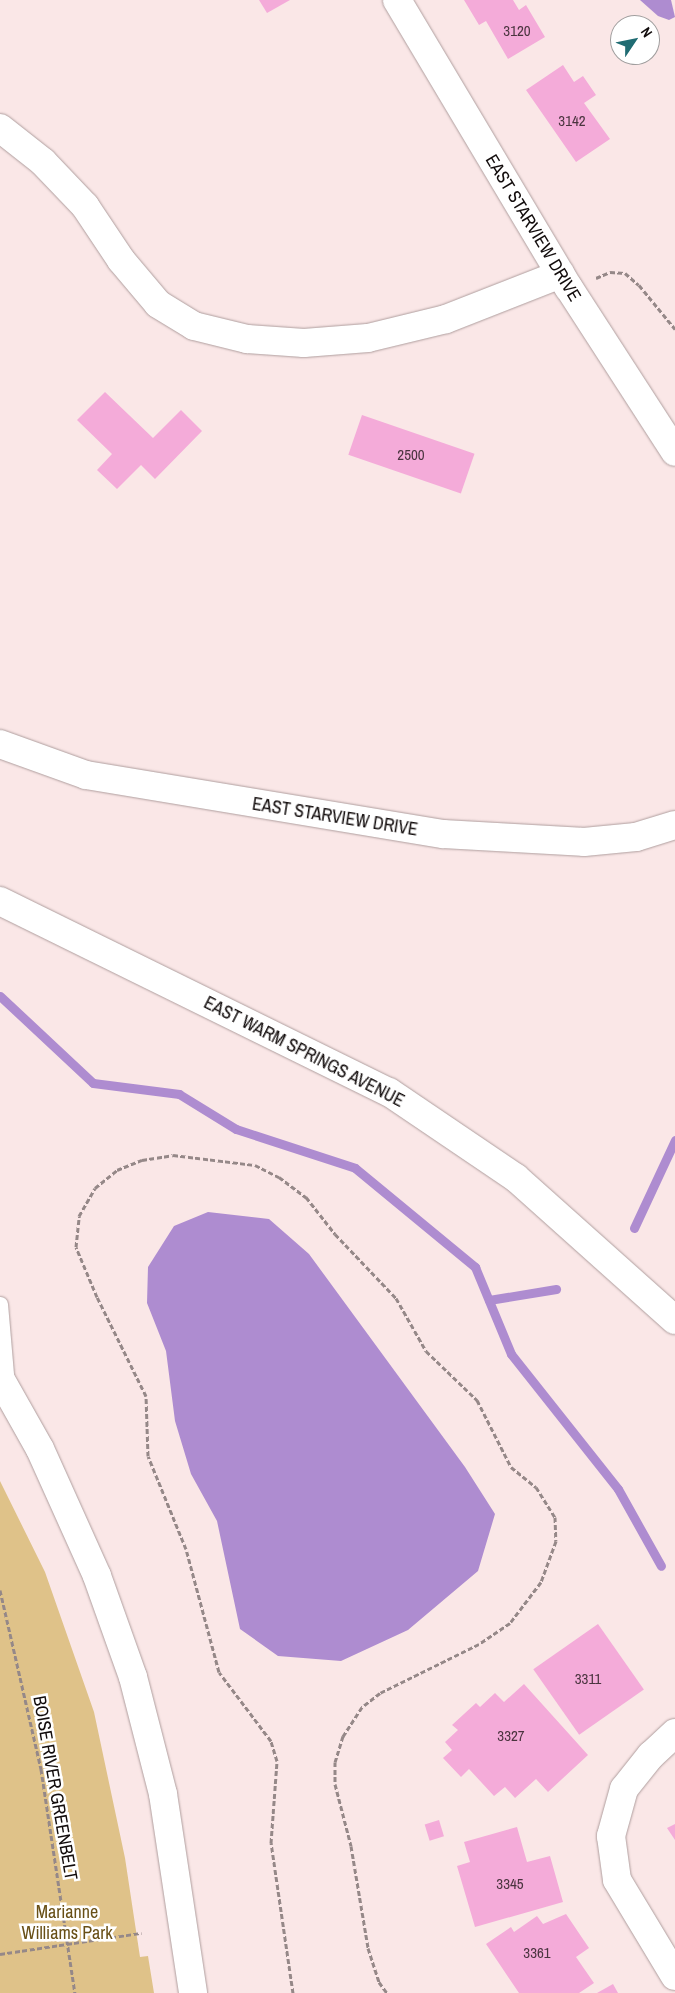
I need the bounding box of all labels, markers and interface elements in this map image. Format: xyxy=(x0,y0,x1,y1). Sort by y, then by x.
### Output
north arrow xyxy=(610,15,660,65)
house number: 3120 xyxy=(503,22,531,40)
text: N xyxy=(637,24,656,41)
house number: 3142 xyxy=(558,112,586,130)
street label: EAST STARVIEW DRIVE xyxy=(481,151,585,305)
house number: 2500 xyxy=(397,446,425,464)
street label: EAST STARVIEW DRIVE xyxy=(251,793,419,841)
street label: EAST WARM SPRINGS AVENUE xyxy=(200,992,408,1112)
house number: 3311 xyxy=(575,1670,601,1688)
street label: BOISE RIVER GREENBELT xyxy=(28,1694,82,1882)
house number: 3327 xyxy=(497,1727,525,1745)
house number: 3345 xyxy=(496,1875,524,1893)
park label: Marianne Williams Park xyxy=(21,1902,113,1945)
house number: 3361 xyxy=(523,1944,551,1962)

